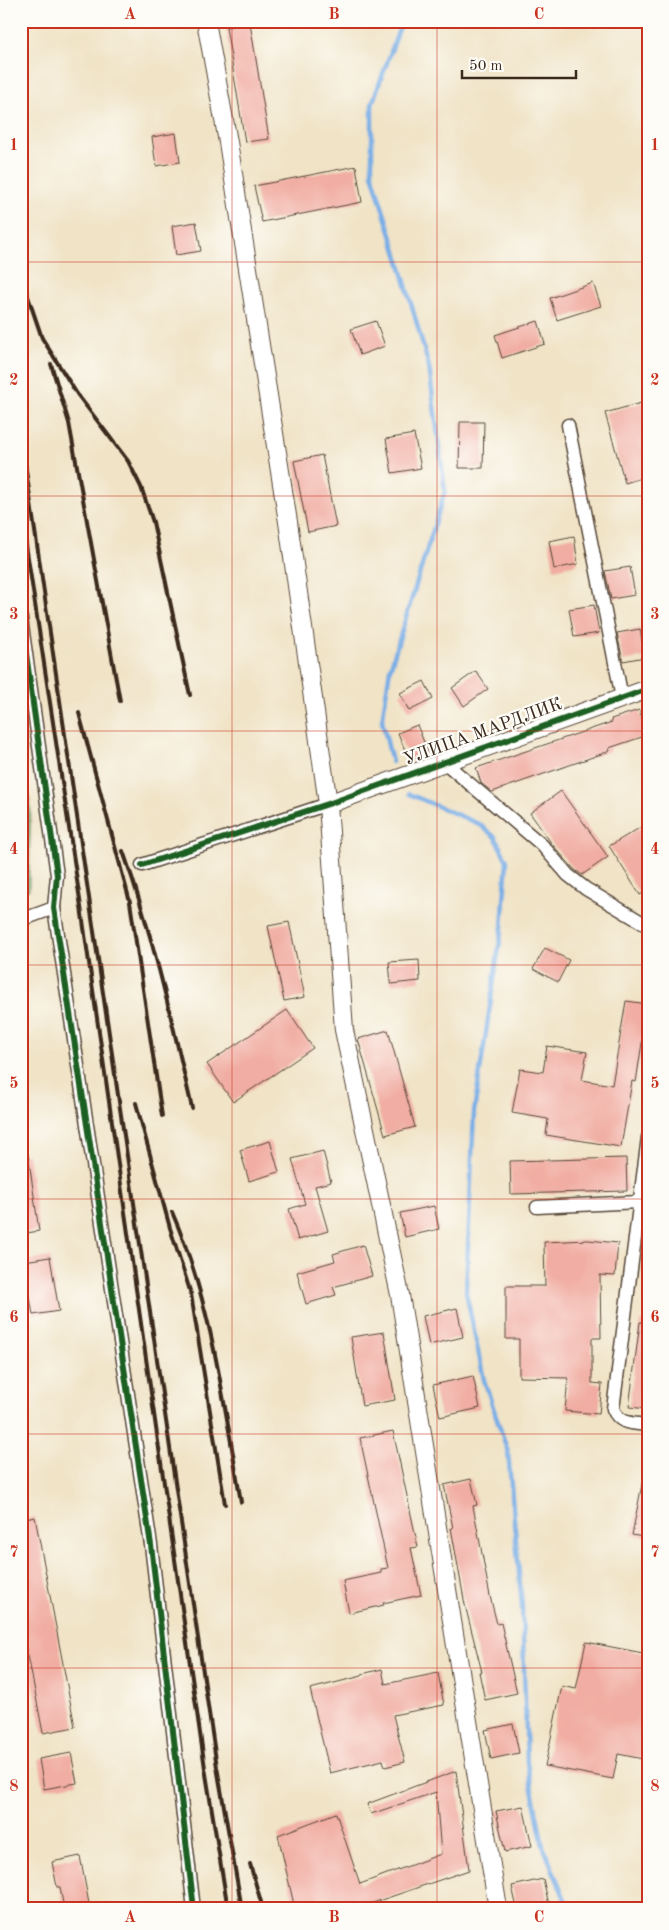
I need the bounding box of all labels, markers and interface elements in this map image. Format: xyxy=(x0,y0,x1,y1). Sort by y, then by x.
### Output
text: A xyxy=(124,7,136,23)
text: B xyxy=(328,7,340,23)
text: C xyxy=(534,7,544,23)
scale bar xyxy=(462,48,575,80)
text: 50 m xyxy=(469,59,503,74)
text: 1 xyxy=(9,138,19,154)
text: 1 xyxy=(650,138,660,154)
text: 2 xyxy=(9,373,19,389)
text: 2 xyxy=(650,373,660,389)
text: 3 xyxy=(9,607,19,623)
text: 3 xyxy=(650,607,660,623)
street label: УЛИЦА МАРДЛИК xyxy=(401,695,565,769)
text: 4 xyxy=(9,842,19,858)
text: 4 xyxy=(650,842,660,858)
text: 5 xyxy=(9,1076,19,1092)
text: 5 xyxy=(650,1076,660,1092)
text: 6 xyxy=(9,1310,19,1326)
text: 6 xyxy=(650,1310,660,1326)
text: 7 xyxy=(9,1545,19,1561)
text: 7 xyxy=(650,1545,660,1561)
text: 8 xyxy=(9,1779,19,1795)
text: 8 xyxy=(650,1779,660,1795)
text: A xyxy=(124,1910,136,1926)
text: B xyxy=(328,1910,340,1926)
text: C xyxy=(534,1910,544,1926)

